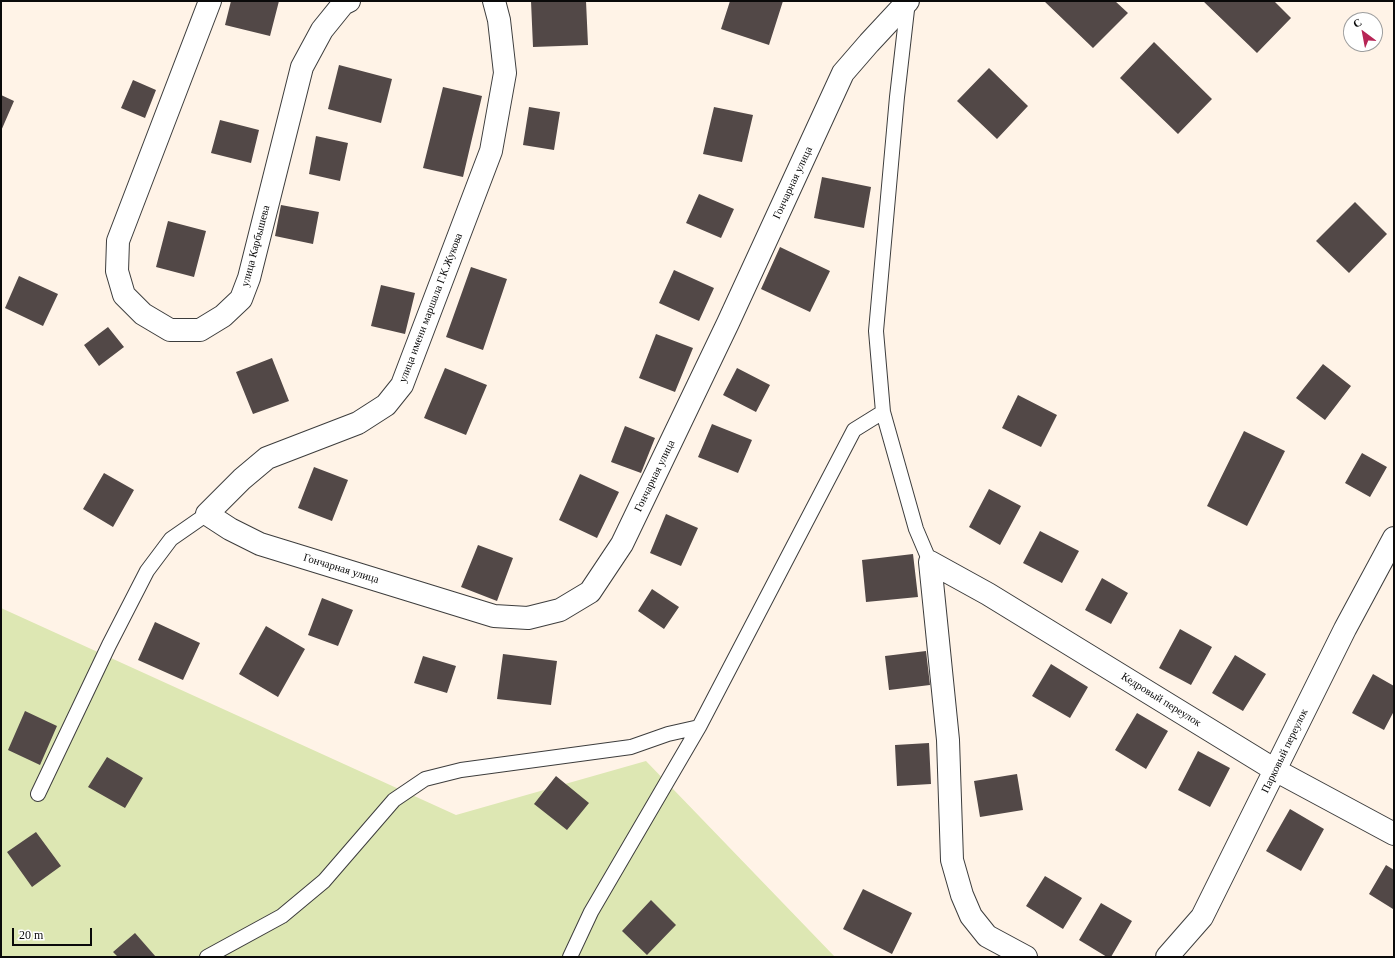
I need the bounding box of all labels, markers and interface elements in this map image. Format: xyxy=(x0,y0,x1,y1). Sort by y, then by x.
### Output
north arrow xyxy=(1343,12,1383,52)
text: С xyxy=(1351,15,1364,30)
street label: Гончарная улица xyxy=(770,145,816,221)
street label: улица Карбышева xyxy=(239,204,273,288)
street label: улица имени маршала Г.К.Жукова xyxy=(396,231,466,385)
street label: Гончарная улица xyxy=(632,438,678,514)
street label: Гончарная улица xyxy=(302,551,380,587)
street label: Кедровый переулок xyxy=(1119,670,1203,730)
street label: Парковый переулок xyxy=(1259,707,1311,795)
scale bar xyxy=(14,920,94,946)
text: 20 m xyxy=(19,928,43,942)

